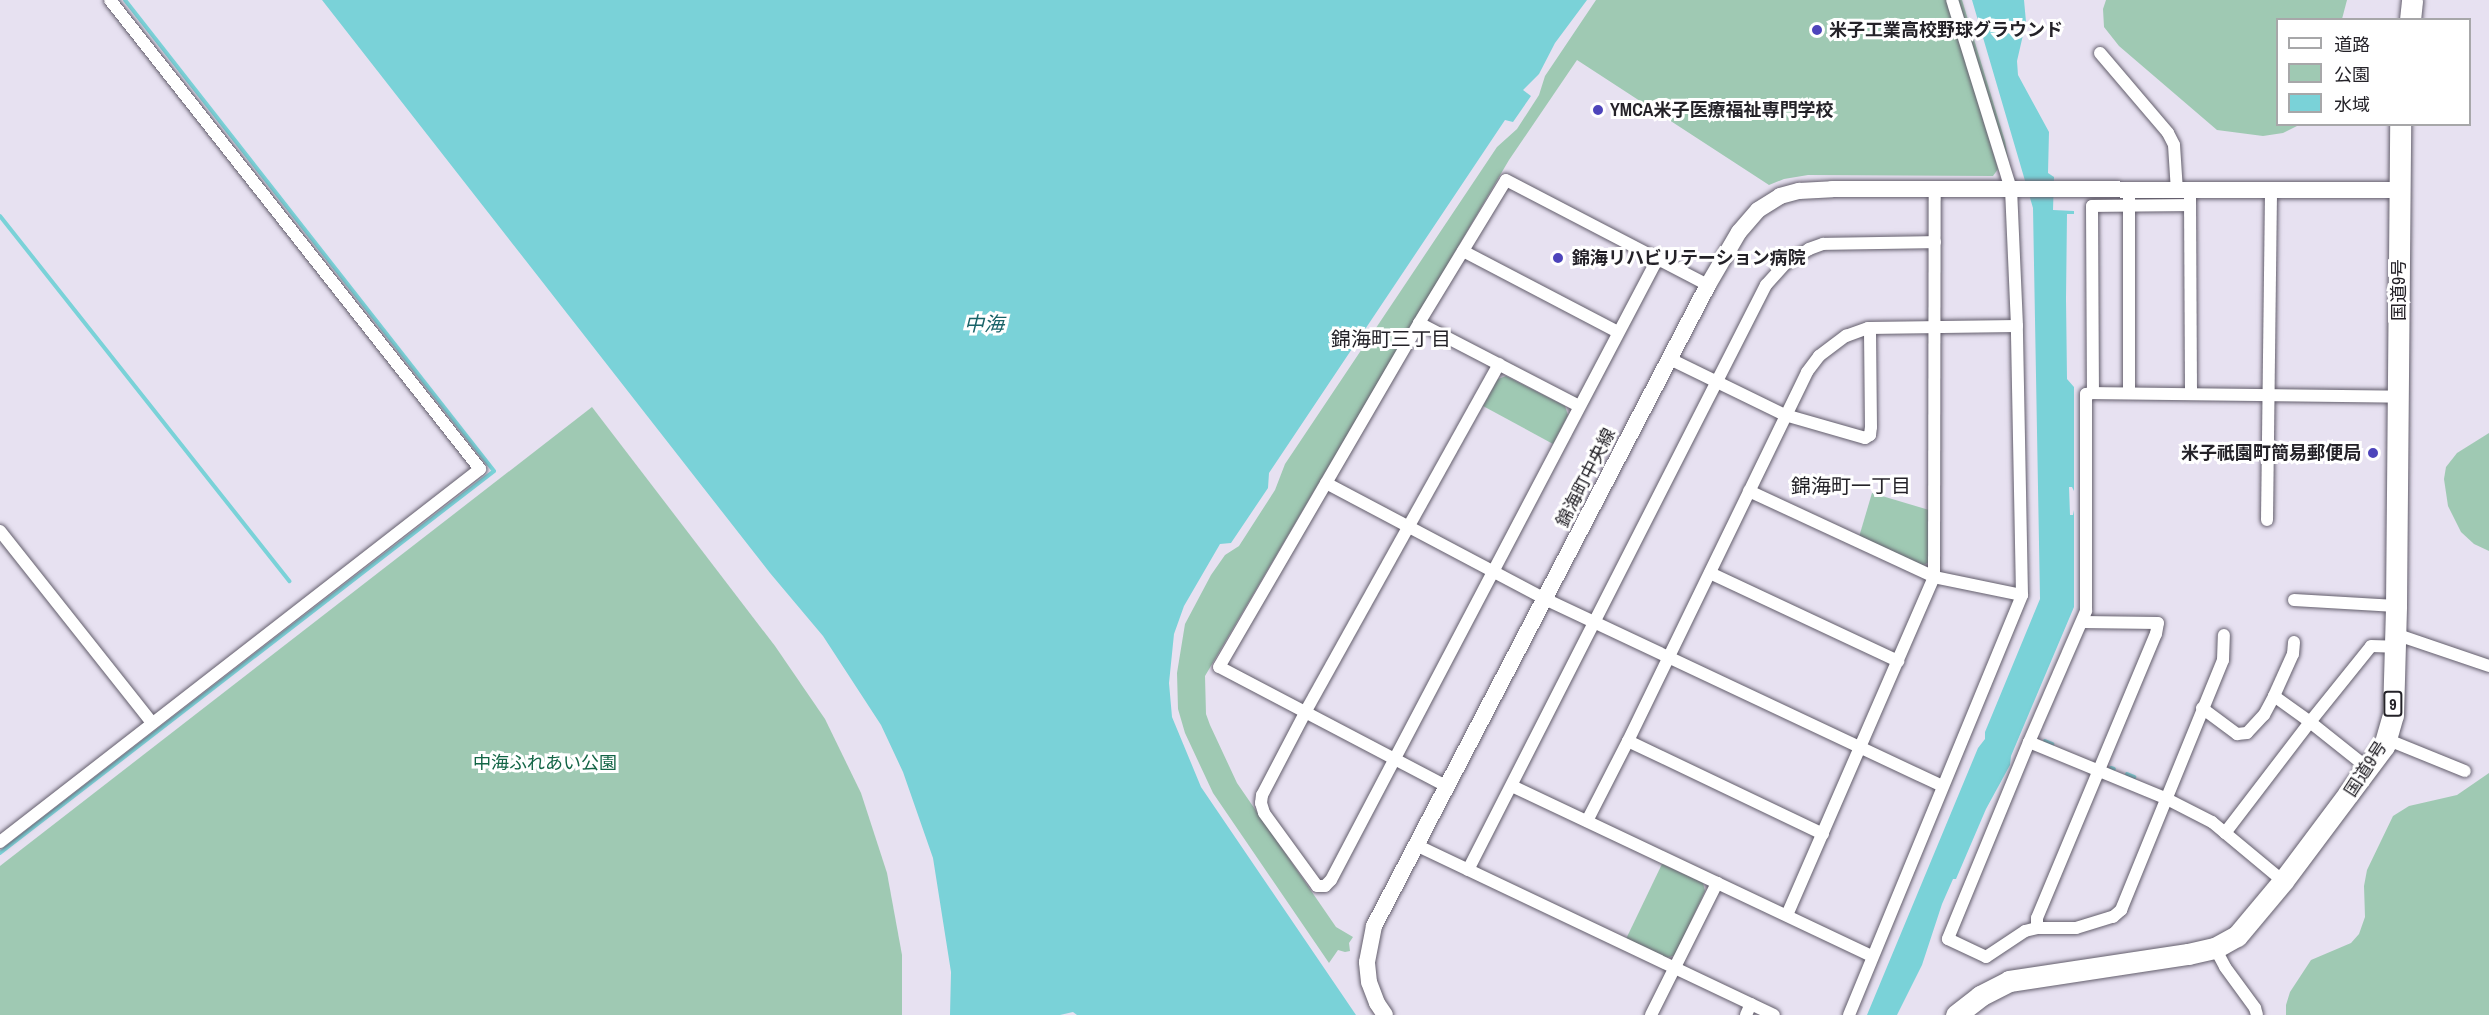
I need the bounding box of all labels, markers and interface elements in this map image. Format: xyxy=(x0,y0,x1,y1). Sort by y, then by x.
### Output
legend xyxy=(2276,18,2471,126)
place label: 米子工業高校野球グラウンド xyxy=(1829,19,2063,41)
marker: 米子工業高校野球グラウンド xyxy=(1810,23,1824,37)
text: 道路 xyxy=(2334,32,2370,57)
text: 公園 xyxy=(2334,62,2370,87)
text: 水域 xyxy=(2334,92,2370,117)
place label: YMCA米子医療福祉専門学校 xyxy=(1610,99,1833,121)
marker: YMCA米子医療福祉専門学校 xyxy=(1591,103,1605,117)
place label: 錦海リハビリテーション病院 xyxy=(1572,247,1806,269)
marker: 錦海リハビリテーション病院 xyxy=(1549,249,1567,267)
street label: 国道9号 xyxy=(2388,259,2410,321)
water label: 中海 xyxy=(964,311,1004,335)
district label: 錦海町三丁目 xyxy=(1331,326,1451,350)
street label: 錦海町中央線 xyxy=(1552,425,1620,531)
place label: 米子祇園町簡易郵便局 xyxy=(2181,442,2361,464)
marker: 米子祇園町簡易郵便局 xyxy=(2366,446,2380,460)
district label: 錦海町一丁目 xyxy=(1791,473,1911,497)
road number: 9 xyxy=(2382,691,2404,717)
street label: 国道9号 xyxy=(2340,737,2392,801)
park label: 中海ふれあい公園 xyxy=(473,752,617,774)

